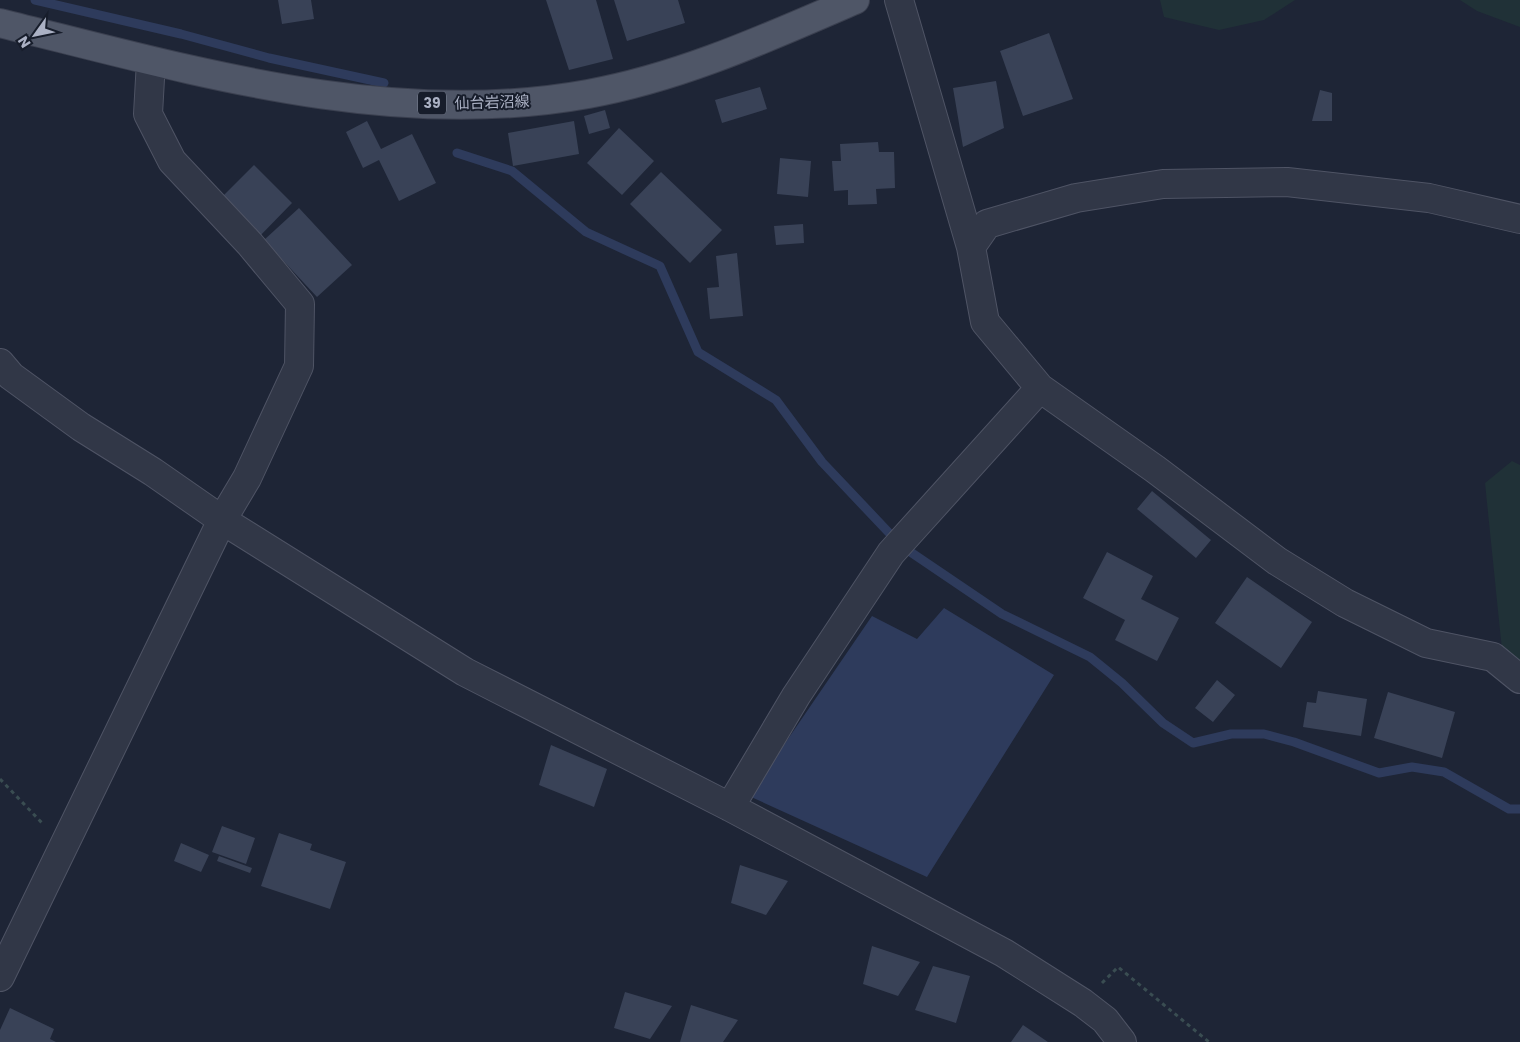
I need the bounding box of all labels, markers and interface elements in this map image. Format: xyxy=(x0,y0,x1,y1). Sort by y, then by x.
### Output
north arrow xyxy=(10,10,60,60)
text: N xyxy=(13,32,35,52)
street label: 仙台岩沼線 xyxy=(454,90,530,114)
road number: 39 xyxy=(418,92,446,115)

